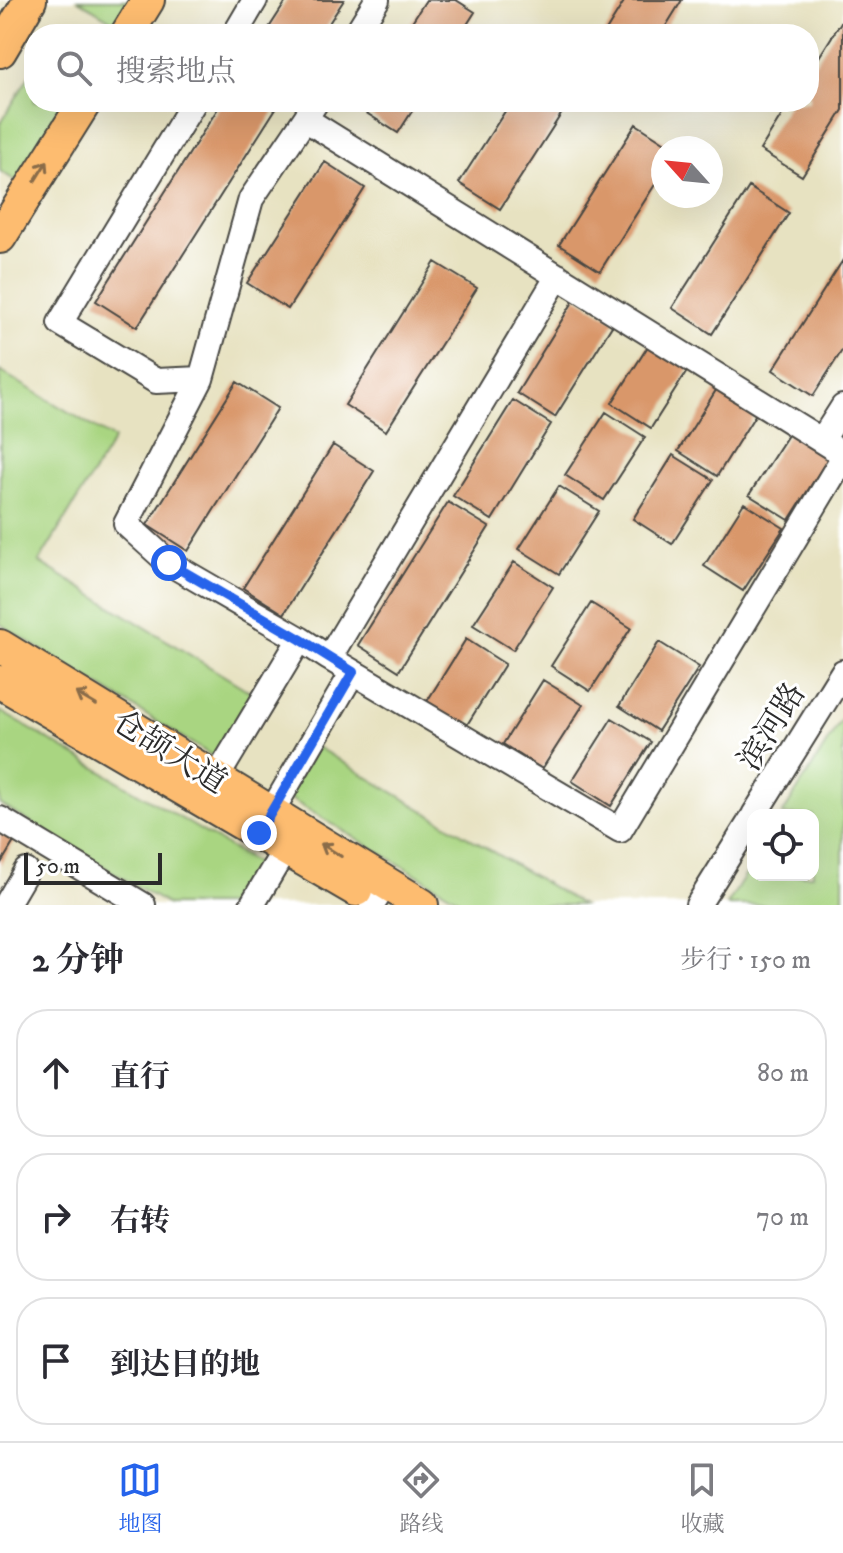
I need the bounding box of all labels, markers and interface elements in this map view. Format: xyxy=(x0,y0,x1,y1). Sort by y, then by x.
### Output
search box xyxy=(24,24,819,112)
icon: search xyxy=(52,46,96,90)
text: 搜索地点 xyxy=(116,54,236,91)
north arrow xyxy=(651,136,723,208)
one-way arrow xyxy=(34,160,50,183)
route start xyxy=(151,545,187,581)
street label: 滨河路 xyxy=(730,676,815,778)
one-way arrow xyxy=(75,691,98,707)
street label: 仓颉大道 xyxy=(104,702,234,804)
map controls xyxy=(747,809,819,881)
button: locate xyxy=(747,809,819,881)
route end xyxy=(241,815,277,851)
one-way arrow xyxy=(321,841,343,858)
scale bar xyxy=(24,849,162,885)
text: 50 m xyxy=(36,853,80,880)
text: 2 分钟 xyxy=(32,940,124,982)
text: 步行 · 150 m xyxy=(680,944,811,977)
icon: ahead xyxy=(34,1051,78,1095)
text: 80 m xyxy=(757,1057,809,1090)
text: 直行 xyxy=(110,1059,170,1096)
icon: right xyxy=(34,1195,78,1239)
text: 70 m xyxy=(756,1201,809,1234)
text: 右转 xyxy=(110,1203,170,1240)
icon: arrive xyxy=(34,1339,78,1383)
text: 到达目的地 xyxy=(110,1347,260,1384)
tab: 地图 xyxy=(118,1458,163,1538)
tab: 路线 xyxy=(399,1458,444,1538)
tab: 收藏 xyxy=(680,1458,725,1538)

